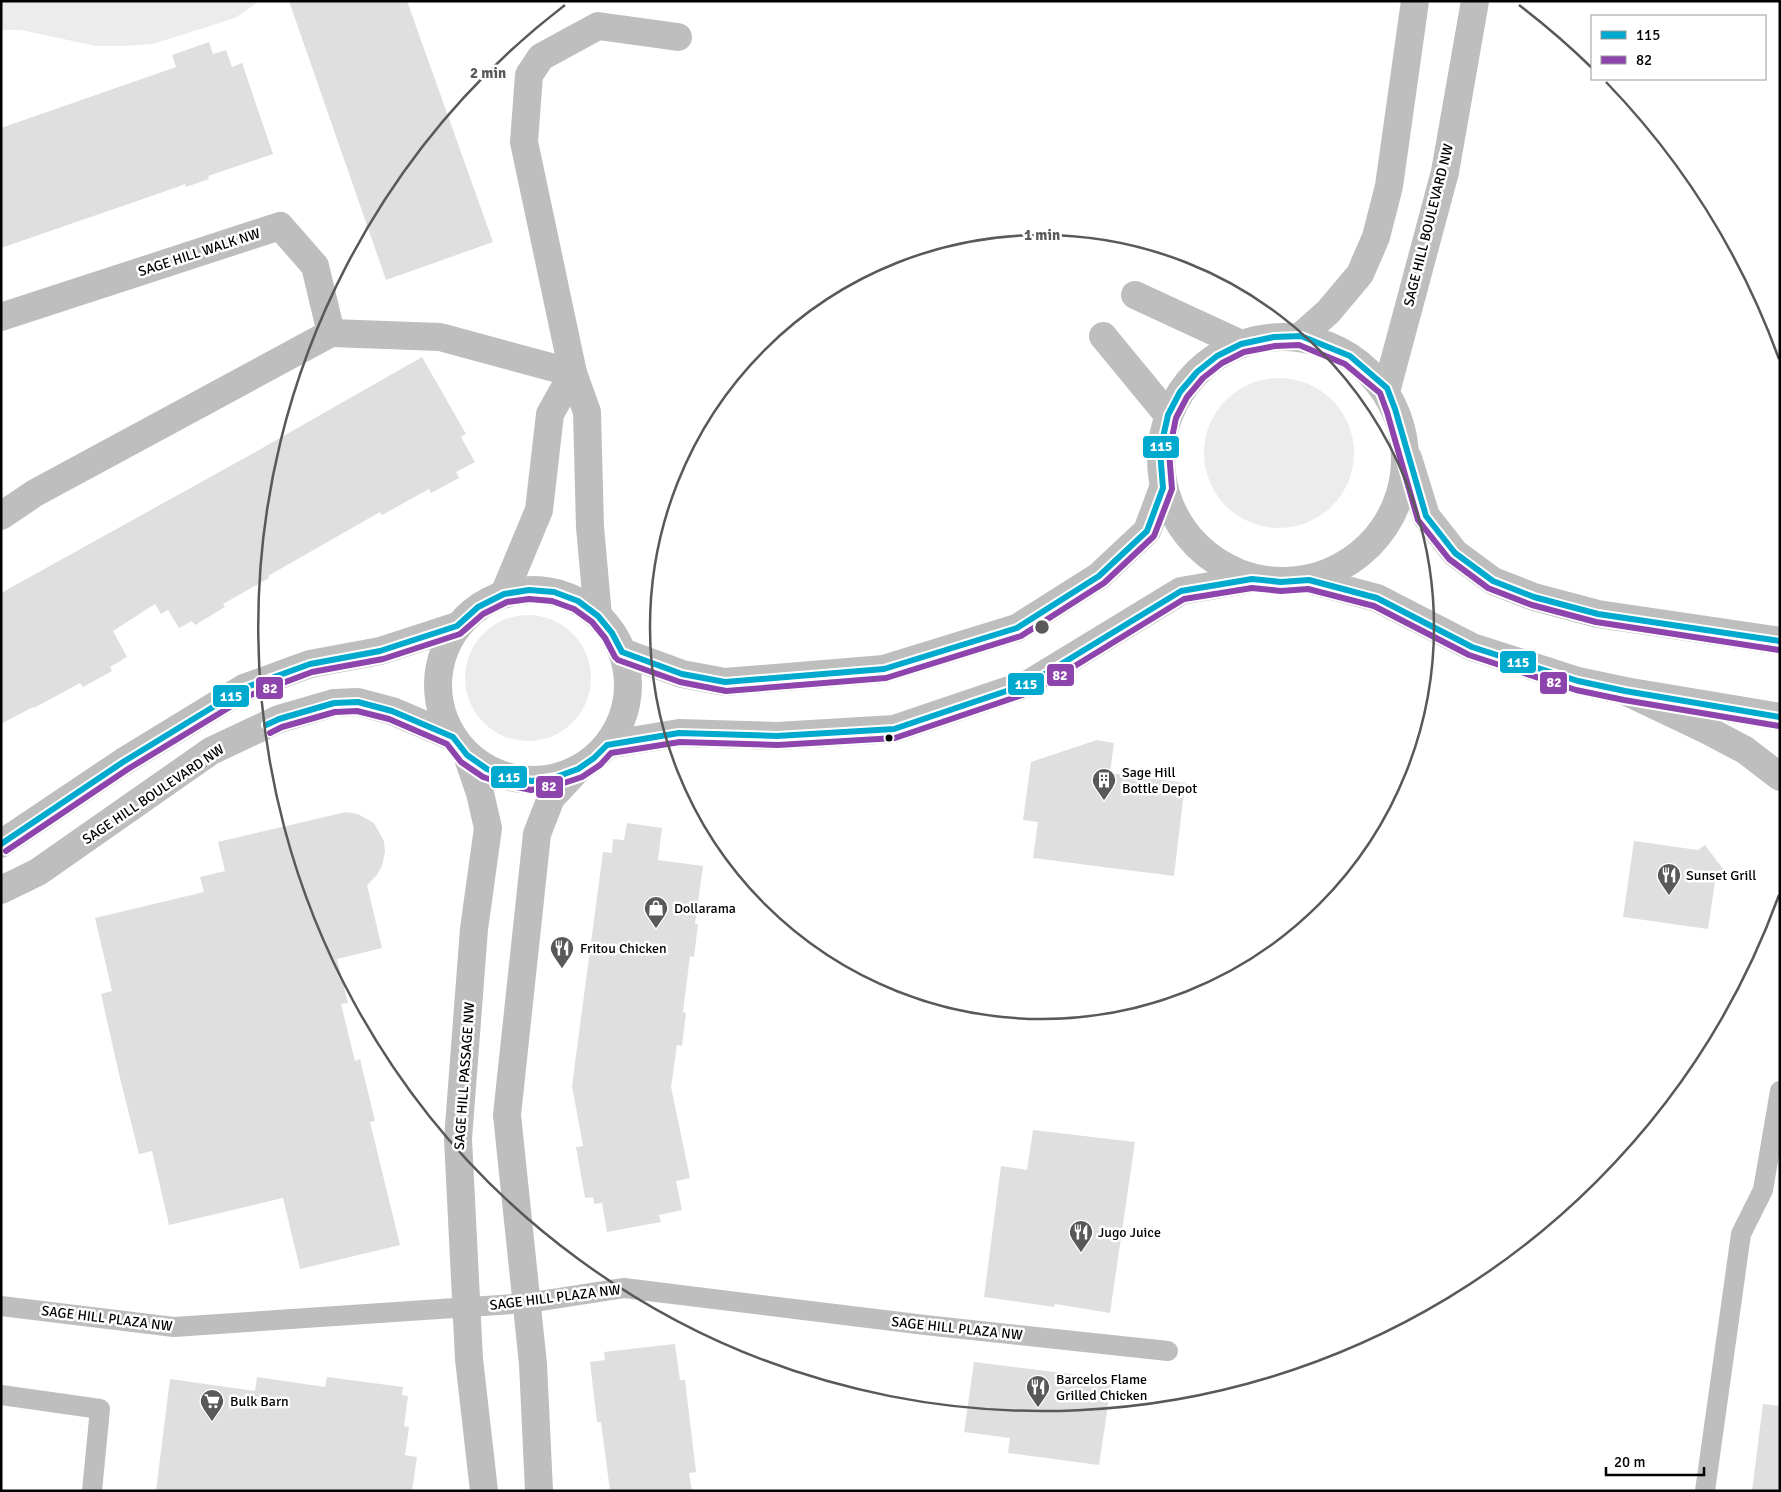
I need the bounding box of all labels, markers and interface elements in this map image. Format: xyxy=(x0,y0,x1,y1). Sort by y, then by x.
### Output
legend xyxy=(1591,15,1766,80)
text: 115 xyxy=(1636,26,1660,44)
text: 82 xyxy=(1636,51,1652,69)
text: 2 min xyxy=(470,64,506,82)
street label: SAGE HILL BOULEVARD NW xyxy=(1400,142,1457,308)
street label: SAGE HILL WALK NW xyxy=(136,225,262,280)
text: 1 min xyxy=(1024,226,1060,244)
line badge: 115 xyxy=(1142,435,1180,459)
text: 115 xyxy=(1150,438,1172,455)
centre of rings xyxy=(1033,618,1051,636)
line badge: 115 xyxy=(1499,650,1537,674)
text: 115 xyxy=(1507,654,1529,671)
line badge: 82 xyxy=(1046,663,1075,687)
text: 82 xyxy=(1052,667,1068,684)
line badge: 82 xyxy=(1539,671,1568,695)
line badge: 115 xyxy=(1007,672,1045,696)
text: 82 xyxy=(1546,674,1562,691)
line badge: 82 xyxy=(255,676,284,700)
text: 115 xyxy=(1015,676,1037,693)
text: 82 xyxy=(262,680,278,697)
line badge: 115 xyxy=(212,684,250,708)
text: 115 xyxy=(220,688,242,705)
unlabelled marker xyxy=(884,733,894,743)
street label: SAGE HILL BOULEVARD NW xyxy=(79,741,227,848)
place label: Sage Hill Bottle Depot xyxy=(1122,764,1197,797)
line badge: 115 xyxy=(490,765,528,789)
building icon: Sage Hill Bottle Depot xyxy=(1091,767,1117,801)
text: 115 xyxy=(498,769,520,786)
line badge: 82 xyxy=(535,775,564,799)
text: 82 xyxy=(541,778,557,795)
restaurant icon: Sunset Grill xyxy=(1656,862,1682,896)
place label: Sunset Grill xyxy=(1686,867,1756,884)
shop icon: Dollarama xyxy=(643,895,669,929)
place label: Dollarama xyxy=(674,900,736,917)
restaurant icon: Fritou Chicken xyxy=(549,935,575,969)
place label: Fritou Chicken xyxy=(580,940,667,957)
street label: SAGE HILL PASSAGE NW xyxy=(451,1001,478,1151)
restaurant icon: Jugo Juice xyxy=(1068,1219,1094,1253)
place label: Jugo Juice xyxy=(1098,1224,1161,1241)
street label: SAGE HILL PLAZA NW xyxy=(489,1281,622,1314)
street label: SAGE HILL PLAZA NW xyxy=(41,1302,173,1335)
street label: SAGE HILL PLAZA NW xyxy=(891,1313,1023,1344)
place label: Barcelos Flame Grilled Chicken xyxy=(1056,1371,1147,1404)
restaurant icon: Barcelos Flame Grilled Chicken xyxy=(1025,1374,1051,1408)
supermarket icon: Bulk Barn xyxy=(199,1388,225,1422)
place label: Bulk Barn xyxy=(230,1393,289,1410)
scale bar xyxy=(1606,1444,1704,1476)
text: 20 m xyxy=(1614,1453,1645,1471)

